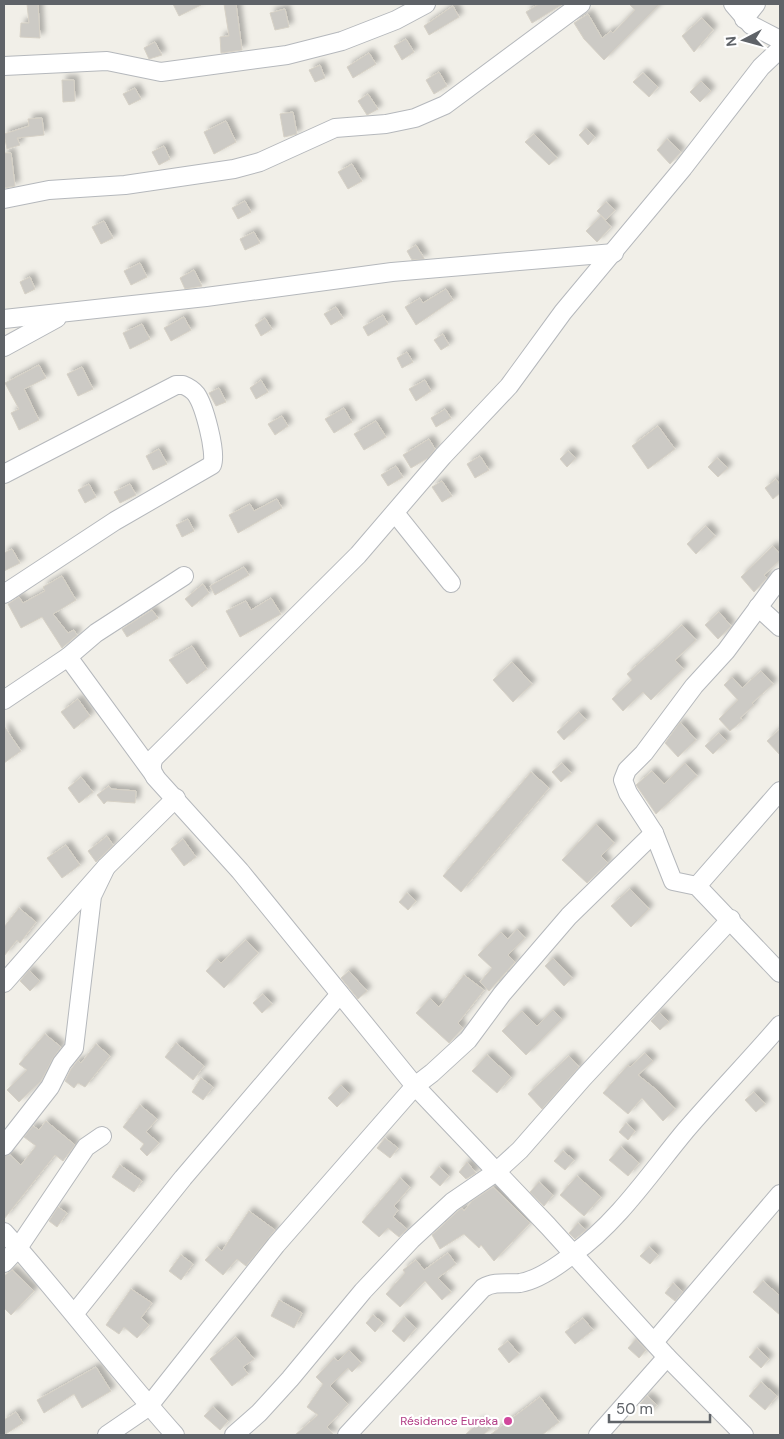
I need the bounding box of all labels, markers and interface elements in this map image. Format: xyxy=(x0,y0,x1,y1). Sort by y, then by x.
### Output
north arrow xyxy=(719,15,769,65)
text: N xyxy=(722,35,741,47)
scale bar xyxy=(609,1392,710,1424)
text: 50 m xyxy=(616,1399,653,1419)
place label: Résidence Eureka xyxy=(400,1413,498,1429)
marker: Résidence Eureka xyxy=(502,1415,514,1427)

